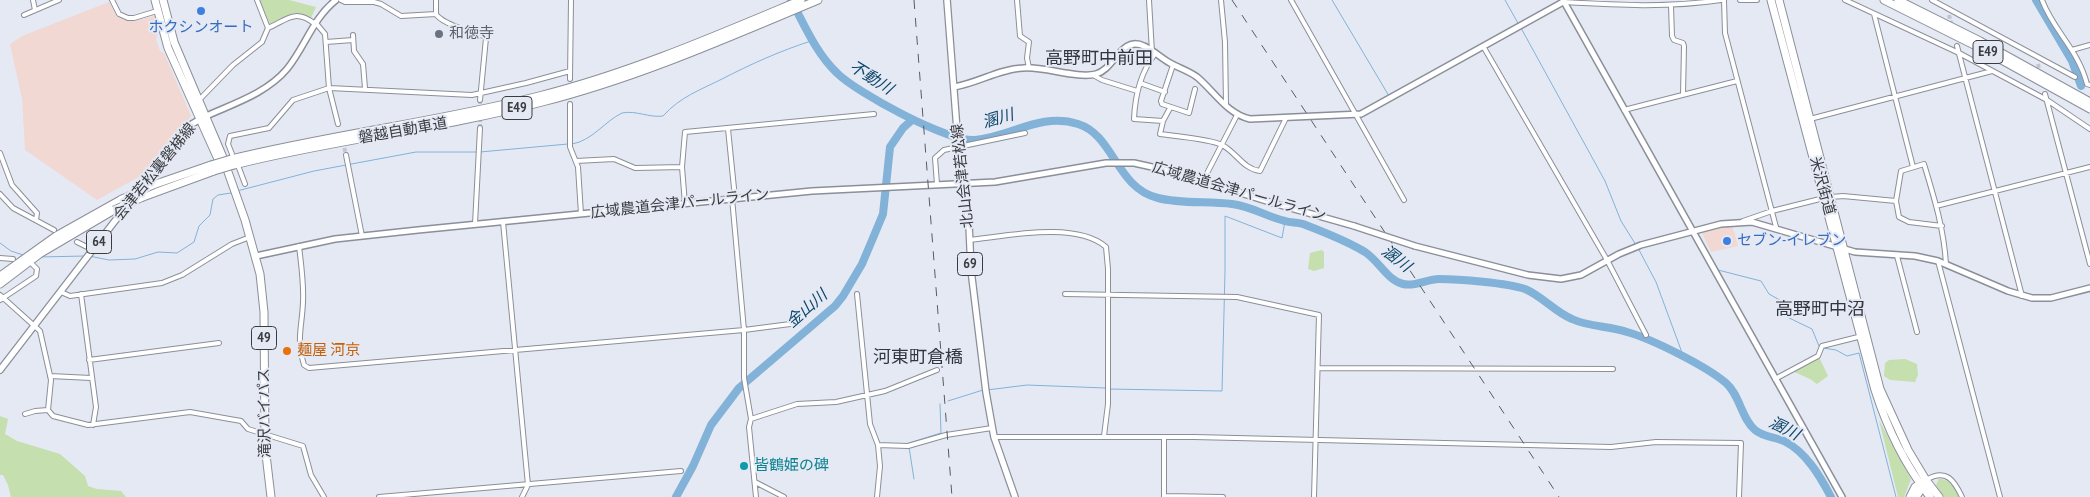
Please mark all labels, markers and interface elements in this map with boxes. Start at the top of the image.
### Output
marker: ホクシンオート [195,5,207,17]
place label: ホクシンオート [149,19,253,37]
place label: 和徳寺 [449,25,494,43]
marker: 和徳寺 [433,28,445,40]
road number: E49 [1973,41,2003,64]
district label: 高野町中前田 [1045,48,1153,70]
water label: 不動川 [846,57,896,99]
road number: E49 [502,96,532,120]
water label: 溷川 [980,105,1016,133]
street label: 磐越自動車道 [357,114,449,148]
street label: 会津若松裏磐梯線 [110,120,200,224]
street label: 北山会津若松線 [949,123,977,229]
street label: 米沢街道 [1806,155,1838,217]
street label: 広域農道会津パールライン [1150,159,1328,225]
street label: 広域農道会津パールライン [590,186,770,222]
road number: 64 [86,230,112,253]
place label: セブン-イレブン [1737,232,1846,250]
marker: セブン-イレブン [1721,235,1733,247]
water label: 溷川 [1377,242,1415,276]
road number: 69 [958,252,982,276]
water label: 金山川 [783,286,831,332]
district label: 高野町中沼 [1775,299,1865,321]
road number: 49 [252,326,276,349]
place label: 麺屋 河京 [297,342,360,360]
marker: 麺屋 河京 [281,345,293,357]
district label: 河東町倉橋 [873,347,963,369]
street label: 滝沢バイパス [255,368,275,458]
water label: 溷川 [1765,413,1803,445]
place label: 皆鶴姫の碑 [754,457,829,475]
marker: 皆鶴姫の碑 [738,460,750,472]

